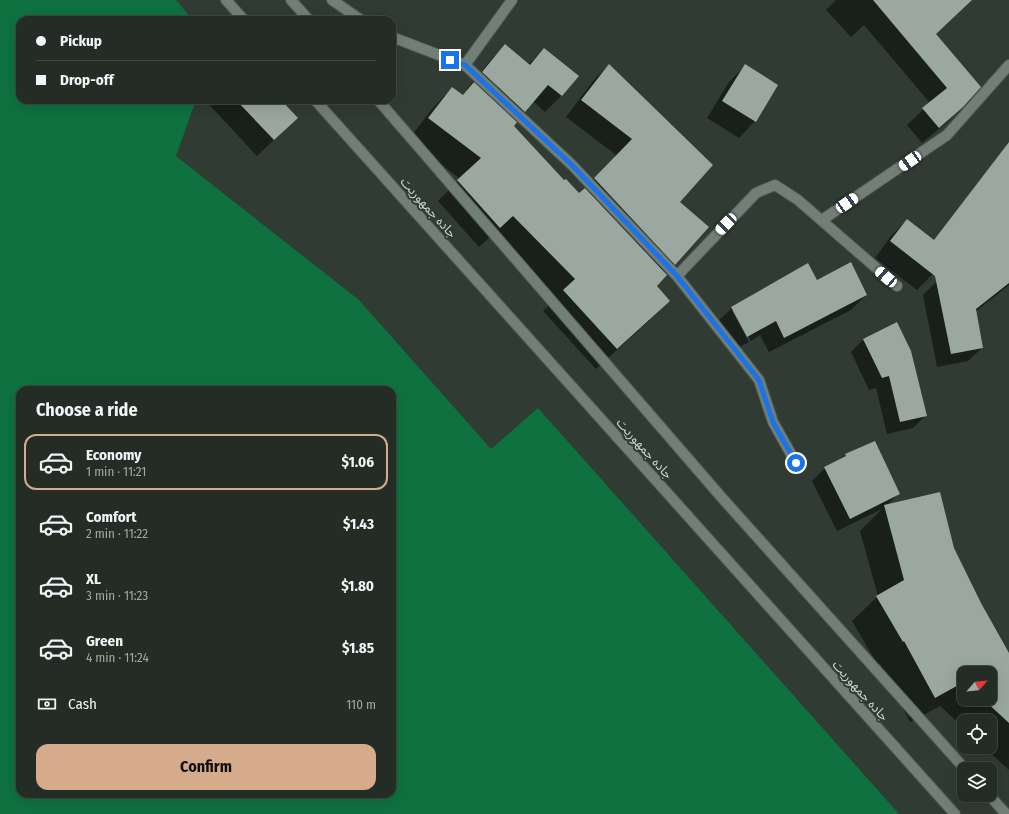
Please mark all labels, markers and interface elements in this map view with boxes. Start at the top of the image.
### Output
text: Pickup [60,32,102,50]
route end [441,51,459,69]
text: Drop-off [60,71,114,89]
car [897,149,923,173]
street label: جاده جمهوریت [397,174,460,242]
car [834,191,860,215]
car [713,211,739,237]
car [873,265,899,289]
text: Choose a ride [36,399,138,421]
street label: جاده جمهوریت [613,415,676,483]
icon: car [38,444,74,480]
text: Economy [86,446,141,464]
text: $1.06 [341,453,374,471]
route start [787,454,805,472]
text: 1 min · 11:21 [86,464,146,479]
icon: car [38,506,74,542]
text: Comfort [86,508,137,526]
text: $1.43 [343,515,374,533]
text: 2 min · 11:22 [86,526,148,541]
icon: car [38,568,74,604]
text: XL [86,570,101,588]
text: $1.80 [341,577,374,595]
text: 3 min · 11:23 [86,588,148,603]
icon: car [38,630,74,666]
text: Green [86,632,123,650]
text: $1.85 [342,639,374,657]
text: 4 min · 11:24 [86,650,149,665]
street label: جاده جمهوریت [829,657,892,725]
north arrow [957,666,997,706]
map controls [957,666,997,802]
icon: cash [36,693,58,715]
text: Cash [68,695,97,713]
text: 110 m [346,697,376,712]
button: locate [957,714,997,754]
button: Confirm [36,744,376,790]
button: layers [957,762,997,802]

